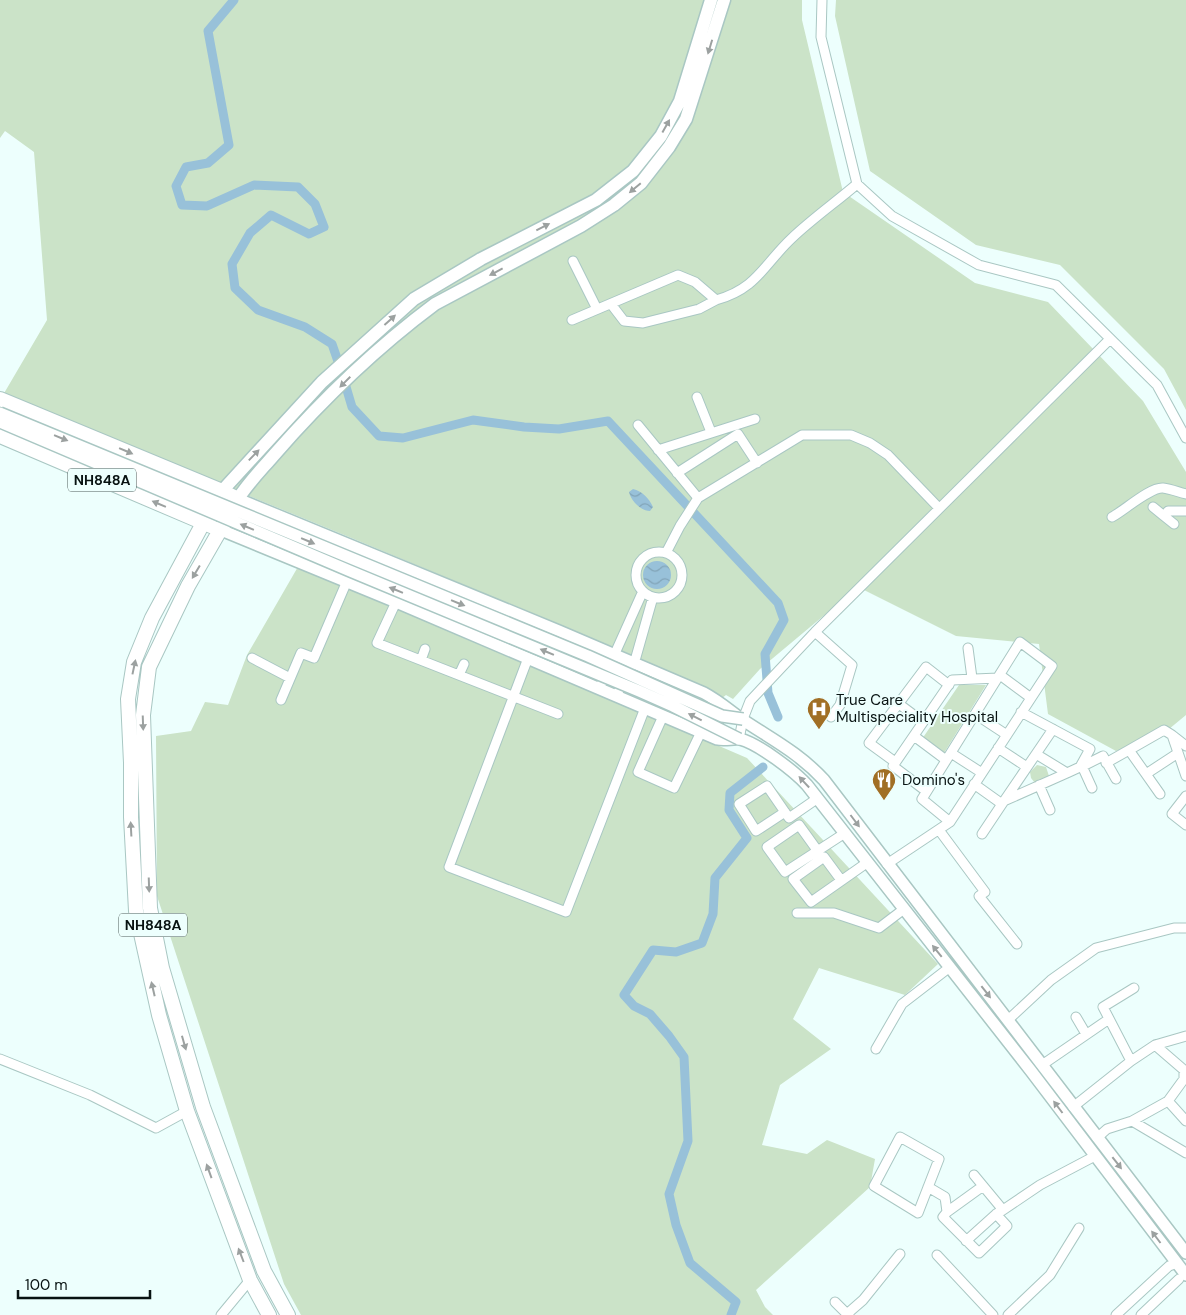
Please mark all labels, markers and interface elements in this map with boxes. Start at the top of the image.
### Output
one-way arrow [706,39,714,54]
one-way arrow [662,119,671,133]
one-way arrow [628,182,641,193]
one-way arrow [536,223,550,231]
one-way arrow [489,268,503,276]
one-way arrow [384,315,396,326]
one-way arrow [339,376,351,388]
one-way arrow [54,434,68,442]
one-way arrow [119,447,134,455]
one-way arrow [248,449,260,461]
road number: NH848A [68,468,136,492]
one-way arrow [152,500,166,508]
one-way arrow [239,523,254,531]
one-way arrow [301,537,315,545]
one-way arrow [192,565,200,579]
one-way arrow [389,586,404,593]
one-way arrow [451,599,465,607]
one-way arrow [539,648,554,656]
one-way arrow [130,659,138,674]
place label: True Care Multispeciality Hospital [836,690,998,727]
hospital icon: True Care Multispeciality Hospital [806,696,832,730]
one-way arrow [688,713,703,721]
one-way arrow [139,715,147,731]
restaurant icon: Domino's [871,767,897,801]
place label: Domino's [902,770,965,790]
one-way arrow [798,776,810,788]
one-way arrow [850,814,860,828]
one-way arrow [127,820,135,836]
one-way arrow [145,878,153,894]
road number: NH848A [119,914,187,936]
one-way arrow [932,945,943,958]
one-way arrow [149,982,157,997]
one-way arrow [981,985,992,998]
one-way arrow [181,1036,189,1051]
one-way arrow [1053,1101,1064,1114]
one-way arrow [1111,1156,1122,1169]
one-way arrow [205,1163,213,1178]
one-way arrow [1151,1231,1162,1244]
one-way arrow [237,1247,245,1262]
scale bar [18,1268,150,1300]
text: 100 m [25,1275,68,1295]

